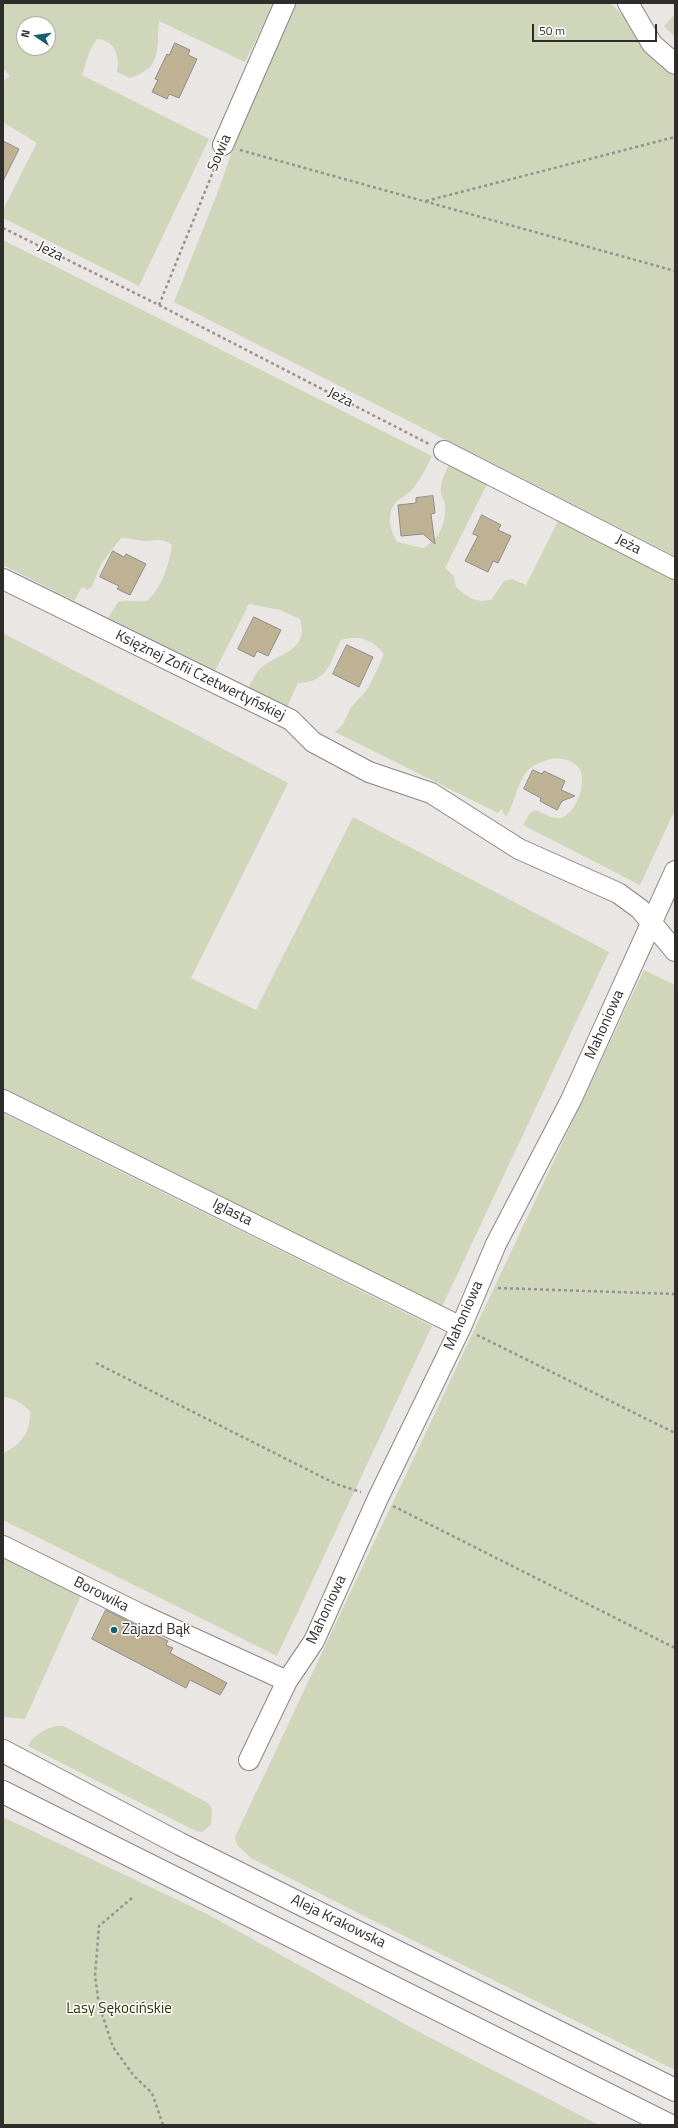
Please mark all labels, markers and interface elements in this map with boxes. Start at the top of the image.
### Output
north arrow [16,16,56,56]
scale bar [534,16,659,42]
text: 50 m [539,21,565,40]
text: N [17,28,34,39]
street label: Sowia [204,132,236,174]
street label: Jeża [34,238,66,266]
street label: Jeża [324,384,356,412]
street label: Jeża [612,531,644,559]
street label: Księżnej Zofii Czetwertyńskiej [112,627,288,725]
street label: Mahoniowa [582,987,628,1063]
street label: Iglasta [209,1196,255,1230]
street label: Mahoniowa [441,1278,487,1354]
street label: Borowika [70,1573,132,1617]
street label: Mahoniowa [303,1573,351,1647]
place label: Zajazd Bąk [122,1621,190,1639]
marker: Zajazd Bąk [109,1625,119,1635]
street label: Aleja Krakowska [288,1891,388,1953]
park label: Lasy Sękocińskie [66,2000,172,2018]

